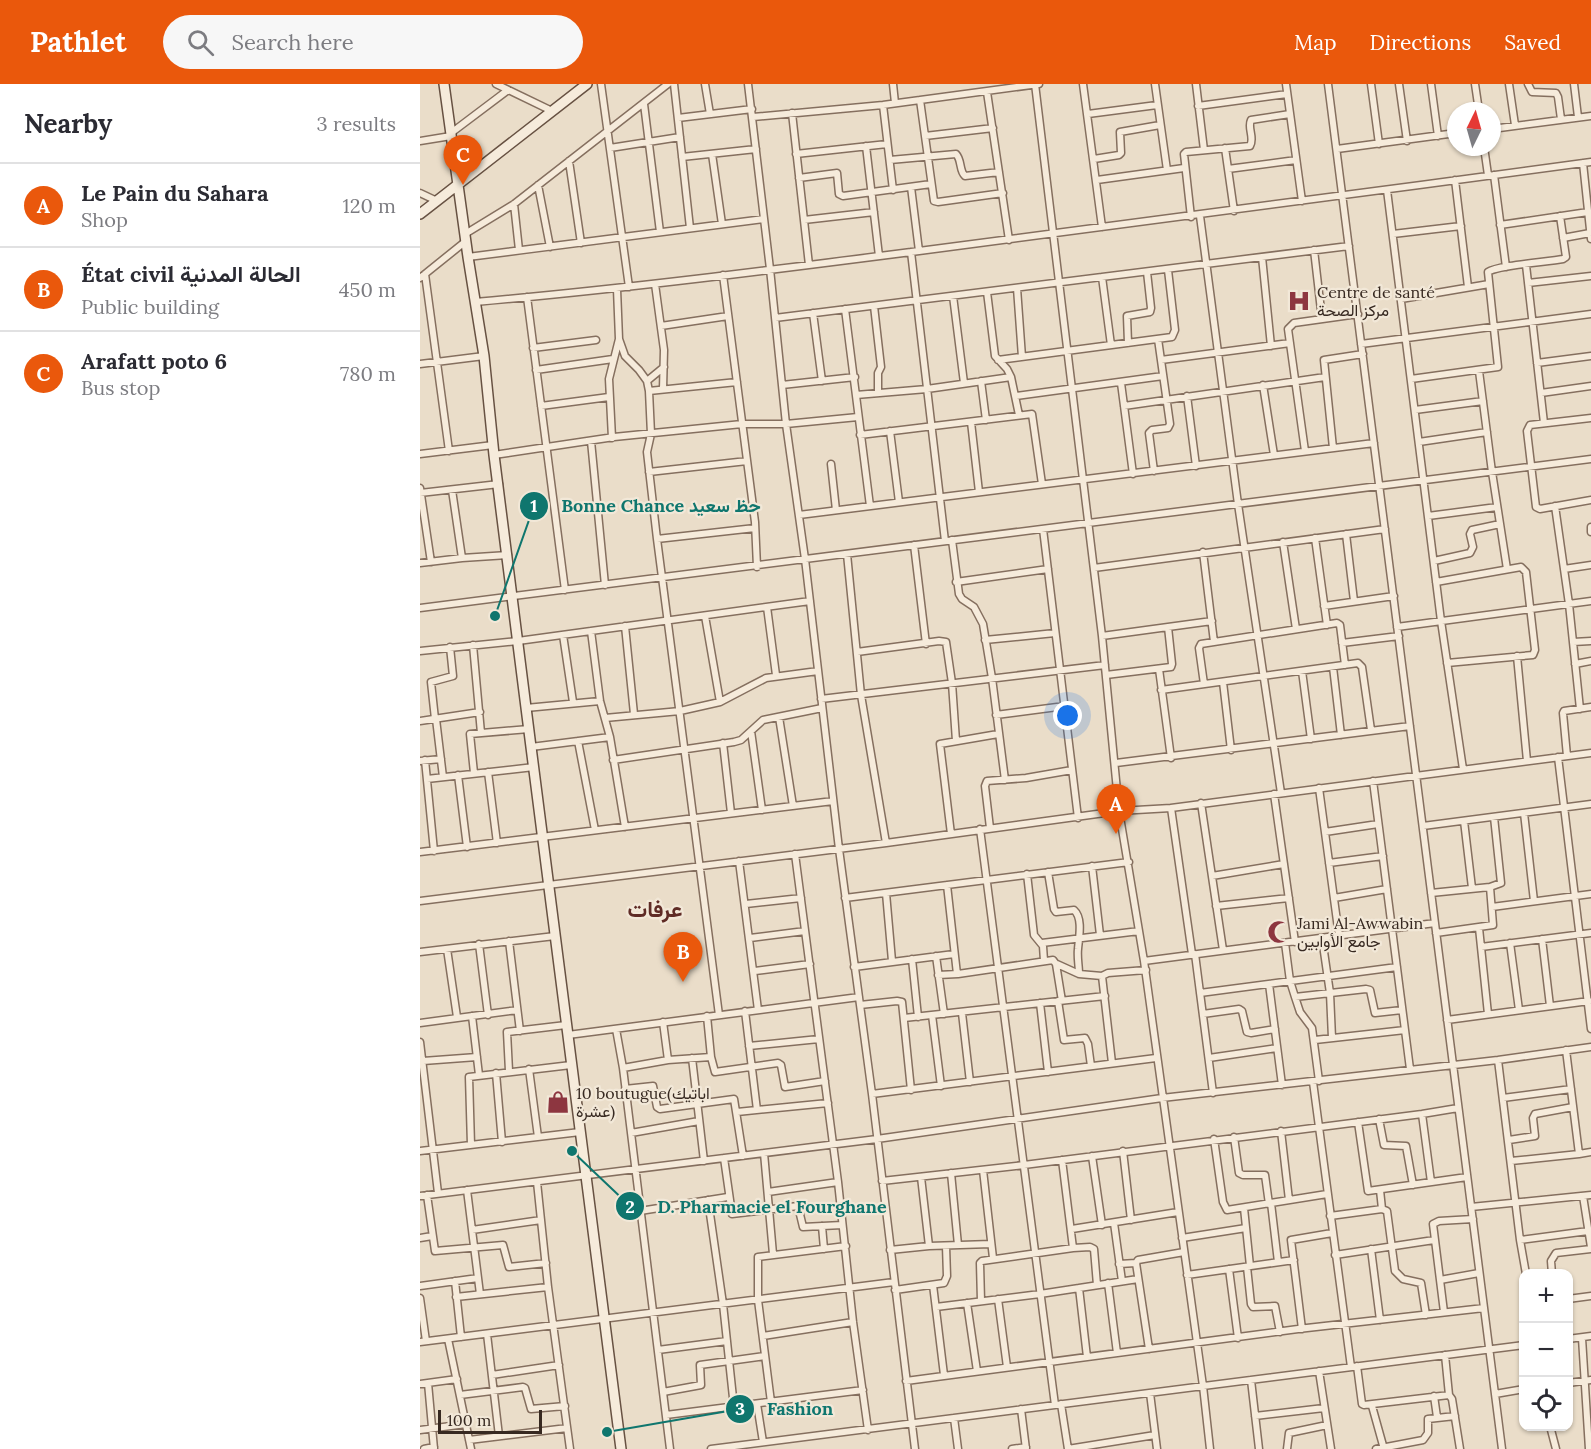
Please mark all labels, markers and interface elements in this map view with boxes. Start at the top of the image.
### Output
search box [163,15,583,69]
text: Pathlet [30,24,127,60]
icon: search [184,26,217,59]
text: Search here [232,28,354,56]
text: Map [1294,29,1337,56]
text: Directions [1370,29,1471,56]
text: Saved [1504,29,1561,56]
north arrow [1447,102,1501,156]
text: Nearby [24,107,112,140]
text: 3 results [317,111,396,136]
pin: C [444,135,483,185]
text: Le Pain du Sahara [81,179,269,207]
text: A [37,193,50,218]
text: 120 m [342,193,396,218]
text: Shop [81,207,128,232]
text: État civil الحالة المدنية [81,260,301,288]
text: B [37,277,50,302]
text: 450 m [339,277,396,302]
place label: Centre de santé مركز الصحة [1317,282,1435,321]
hospital icon: Centre de santé مركز الصحة [1286,288,1312,314]
text: Public building [81,294,219,319]
text: Arafatt poto 6 [81,347,227,375]
text: C [37,361,50,386]
text: 780 m [340,361,396,386]
text: Bus stop [81,375,160,400]
callout: Bonne Chance حظ سعيد [519,488,772,524]
text: 1 [530,494,538,517]
text: Bonne Chance حظ سعيد [561,494,761,517]
your location [1053,701,1082,730]
pin: A [1096,784,1136,834]
district label: عرفات [628,895,682,923]
place label: Jami Al-Awwabin جامع الأوابين [1296,913,1424,953]
mosque icon: Jami Al-Awwabin جامع الأوابين [1266,919,1292,945]
pin: B [664,932,702,982]
place label: 10 boutugue(اباتيك عشرة) [576,1083,710,1122]
shop icon: 10 boutugue(اباتيك عشرة) [545,1089,571,1115]
callout: D. Pharmacie el Fourghane [615,1188,898,1224]
text: 2 [625,1195,635,1218]
text: D. Pharmacie el Fourghane [657,1195,887,1218]
map controls [1519,1269,1573,1431]
button: + [1519,1269,1573,1323]
button: − [1519,1323,1573,1377]
button: locate [1519,1377,1573,1431]
callout: Fashion [725,1391,845,1427]
text: 3 [735,1397,745,1420]
text: Fashion [767,1397,834,1420]
scale bar [438,1407,542,1434]
text: 100 m [447,1410,491,1430]

